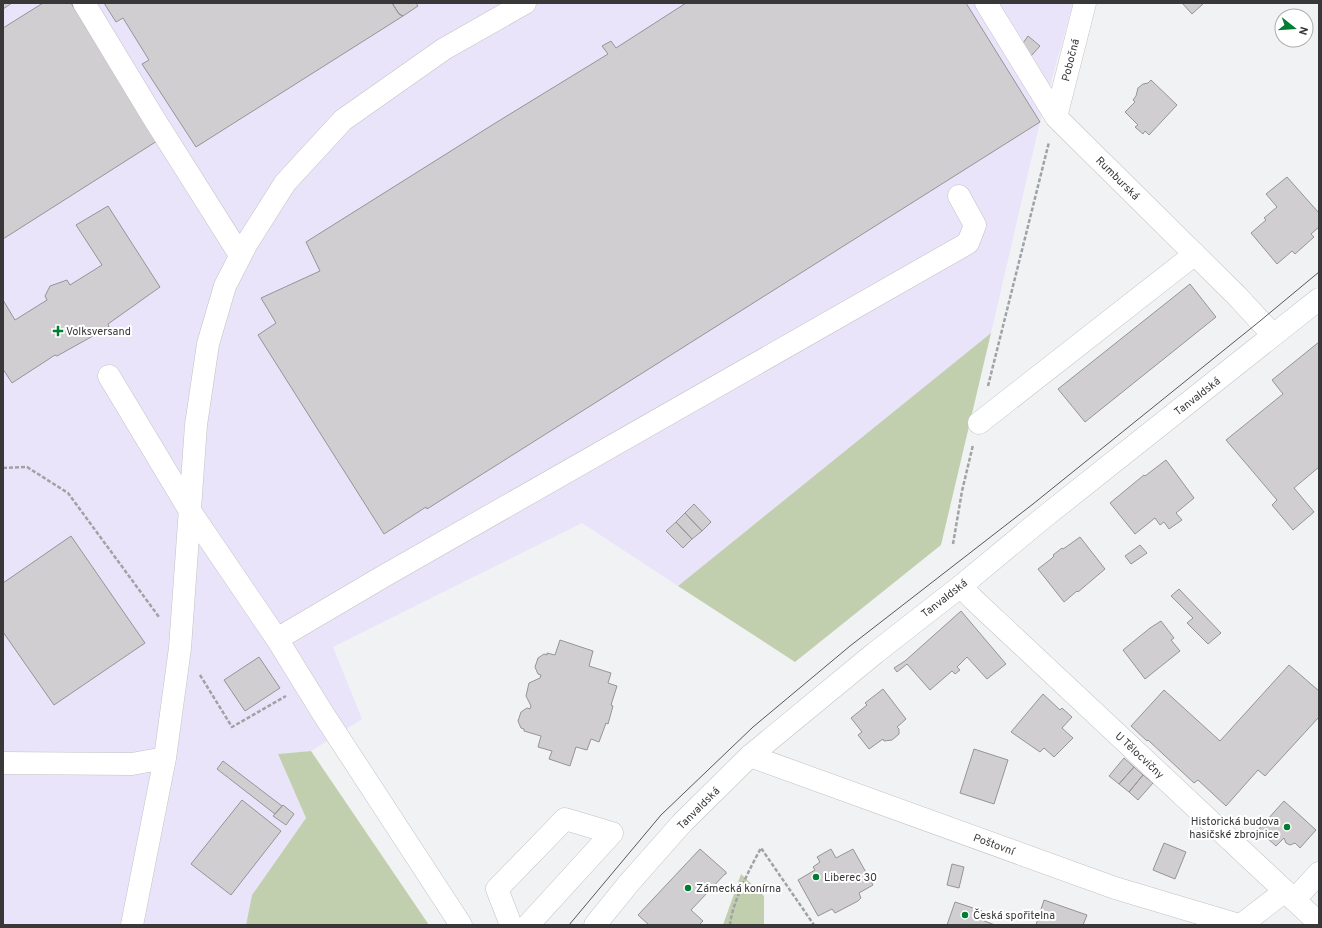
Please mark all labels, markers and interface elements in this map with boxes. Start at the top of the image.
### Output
north arrow [1274,8,1314,48]
text: N [1295,25,1310,36]
street label: Pobočná [1059,37,1083,83]
street label: Rumburská [1092,154,1142,204]
place label: Volksversand [66,325,131,339]
marker: Volksversand [53,326,63,336]
street label: Tanvaldská [1172,374,1224,419]
street label: Tanvaldská [919,576,971,621]
street label: U Tělocvičny [1112,729,1167,782]
street label: Tanvaldská [674,784,723,833]
place label: Historická budova hasičské zbrojnice [1189,815,1279,842]
marker: Historická budova hasičské zbrojnice [1282,822,1292,832]
street label: Poštovní [971,831,1017,859]
place label: Liberec 30 [824,871,877,885]
marker: Liberec 30 [811,872,821,882]
place label: Zámecká konírna [696,882,781,896]
marker: Zámecká konírna [683,883,693,893]
place label: Česká spořitelna [973,908,1055,923]
marker: Česká spořitelna [960,910,970,920]

